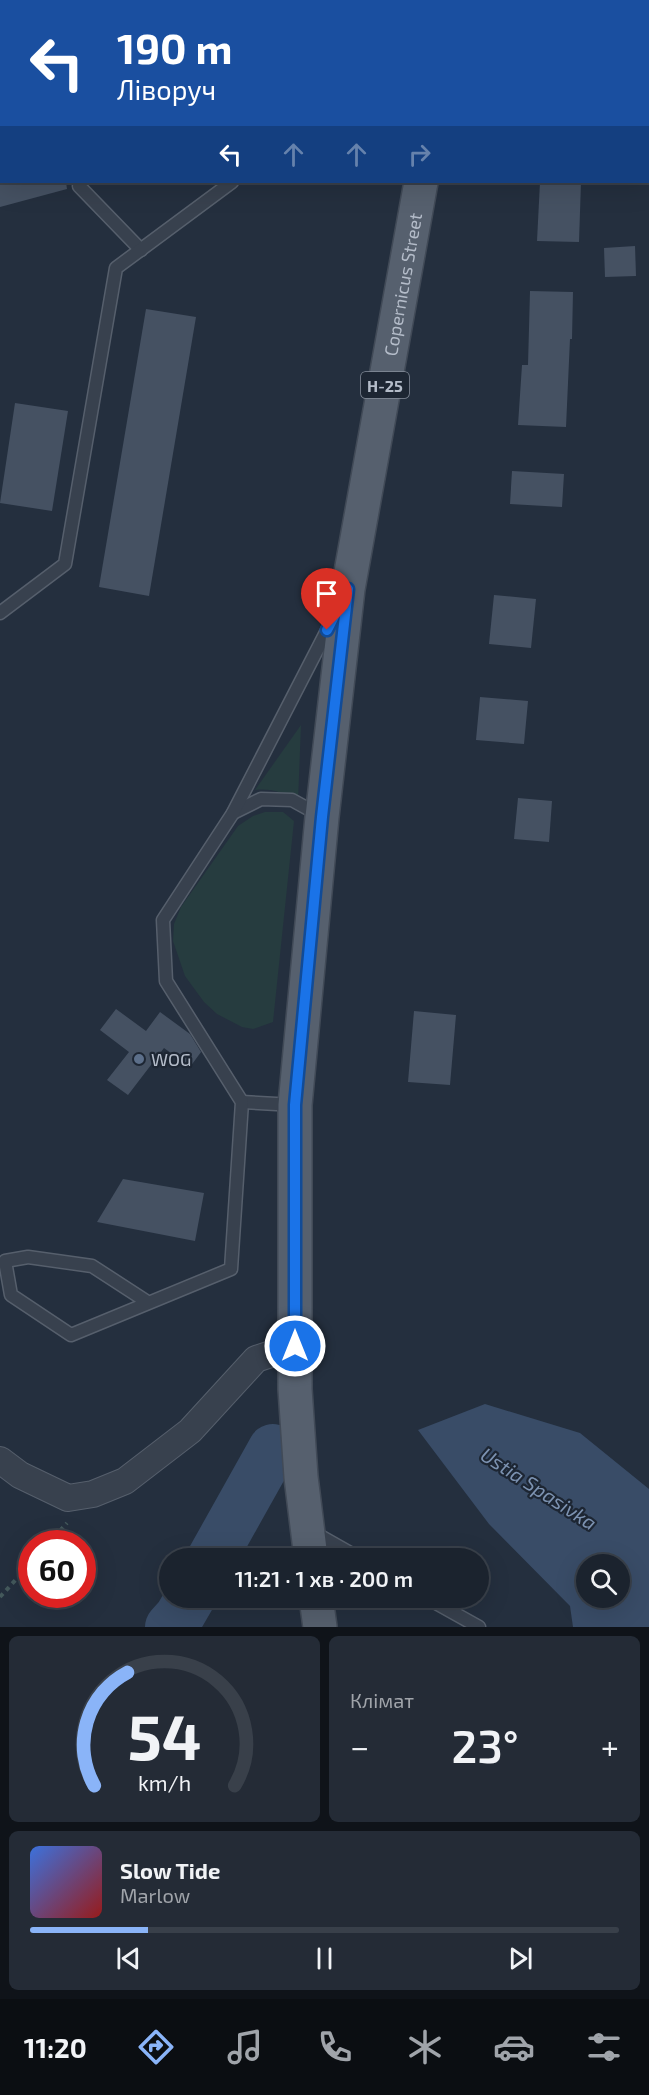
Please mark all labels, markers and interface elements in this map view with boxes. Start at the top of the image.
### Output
text: 190 m [117,22,233,72]
icon: left [18,24,96,102]
text: Ліворуч [117,73,216,105]
icon: left [214,138,247,171]
icon: ahead [277,138,310,171]
icon: ahead [340,138,373,171]
icon: right [403,138,436,171]
street label: Copernicus Street [379,211,426,358]
road number: Н-25 [361,372,409,398]
pin [301,568,352,630]
icon: arrive [310,577,343,610]
place label: WOG [151,1048,191,1070]
marker: WOG [132,1052,146,1066]
position arrow [263,1314,327,1378]
water label: Ustia Spasivka [477,1442,601,1534]
speed limit sign: 60 [18,1530,96,1608]
map controls [576,1554,630,1608]
button: search [576,1554,630,1608]
text: 11:21 · 1 хв · 200 m [235,1565,413,1591]
text: Клімат [350,1688,414,1712]
text: 54 [127,1698,202,1773]
text: 23° [452,1718,519,1772]
text: − [350,1726,369,1766]
text: + [601,1726,619,1766]
text: km/h [138,1770,191,1795]
text: Slow Tide [120,1857,220,1883]
text: Marlow [120,1883,190,1907]
icon: previous [112,1942,145,1975]
icon: pause [308,1942,341,1975]
icon: next [504,1942,537,1975]
icon: directions [135,2026,177,2068]
icon: music [224,2026,266,2068]
icon: phone [314,2026,356,2068]
icon: climate [404,2026,446,2068]
icon: car [493,2026,535,2068]
icon: filters [583,2026,625,2068]
text: 11:20 [24,2031,87,2063]

